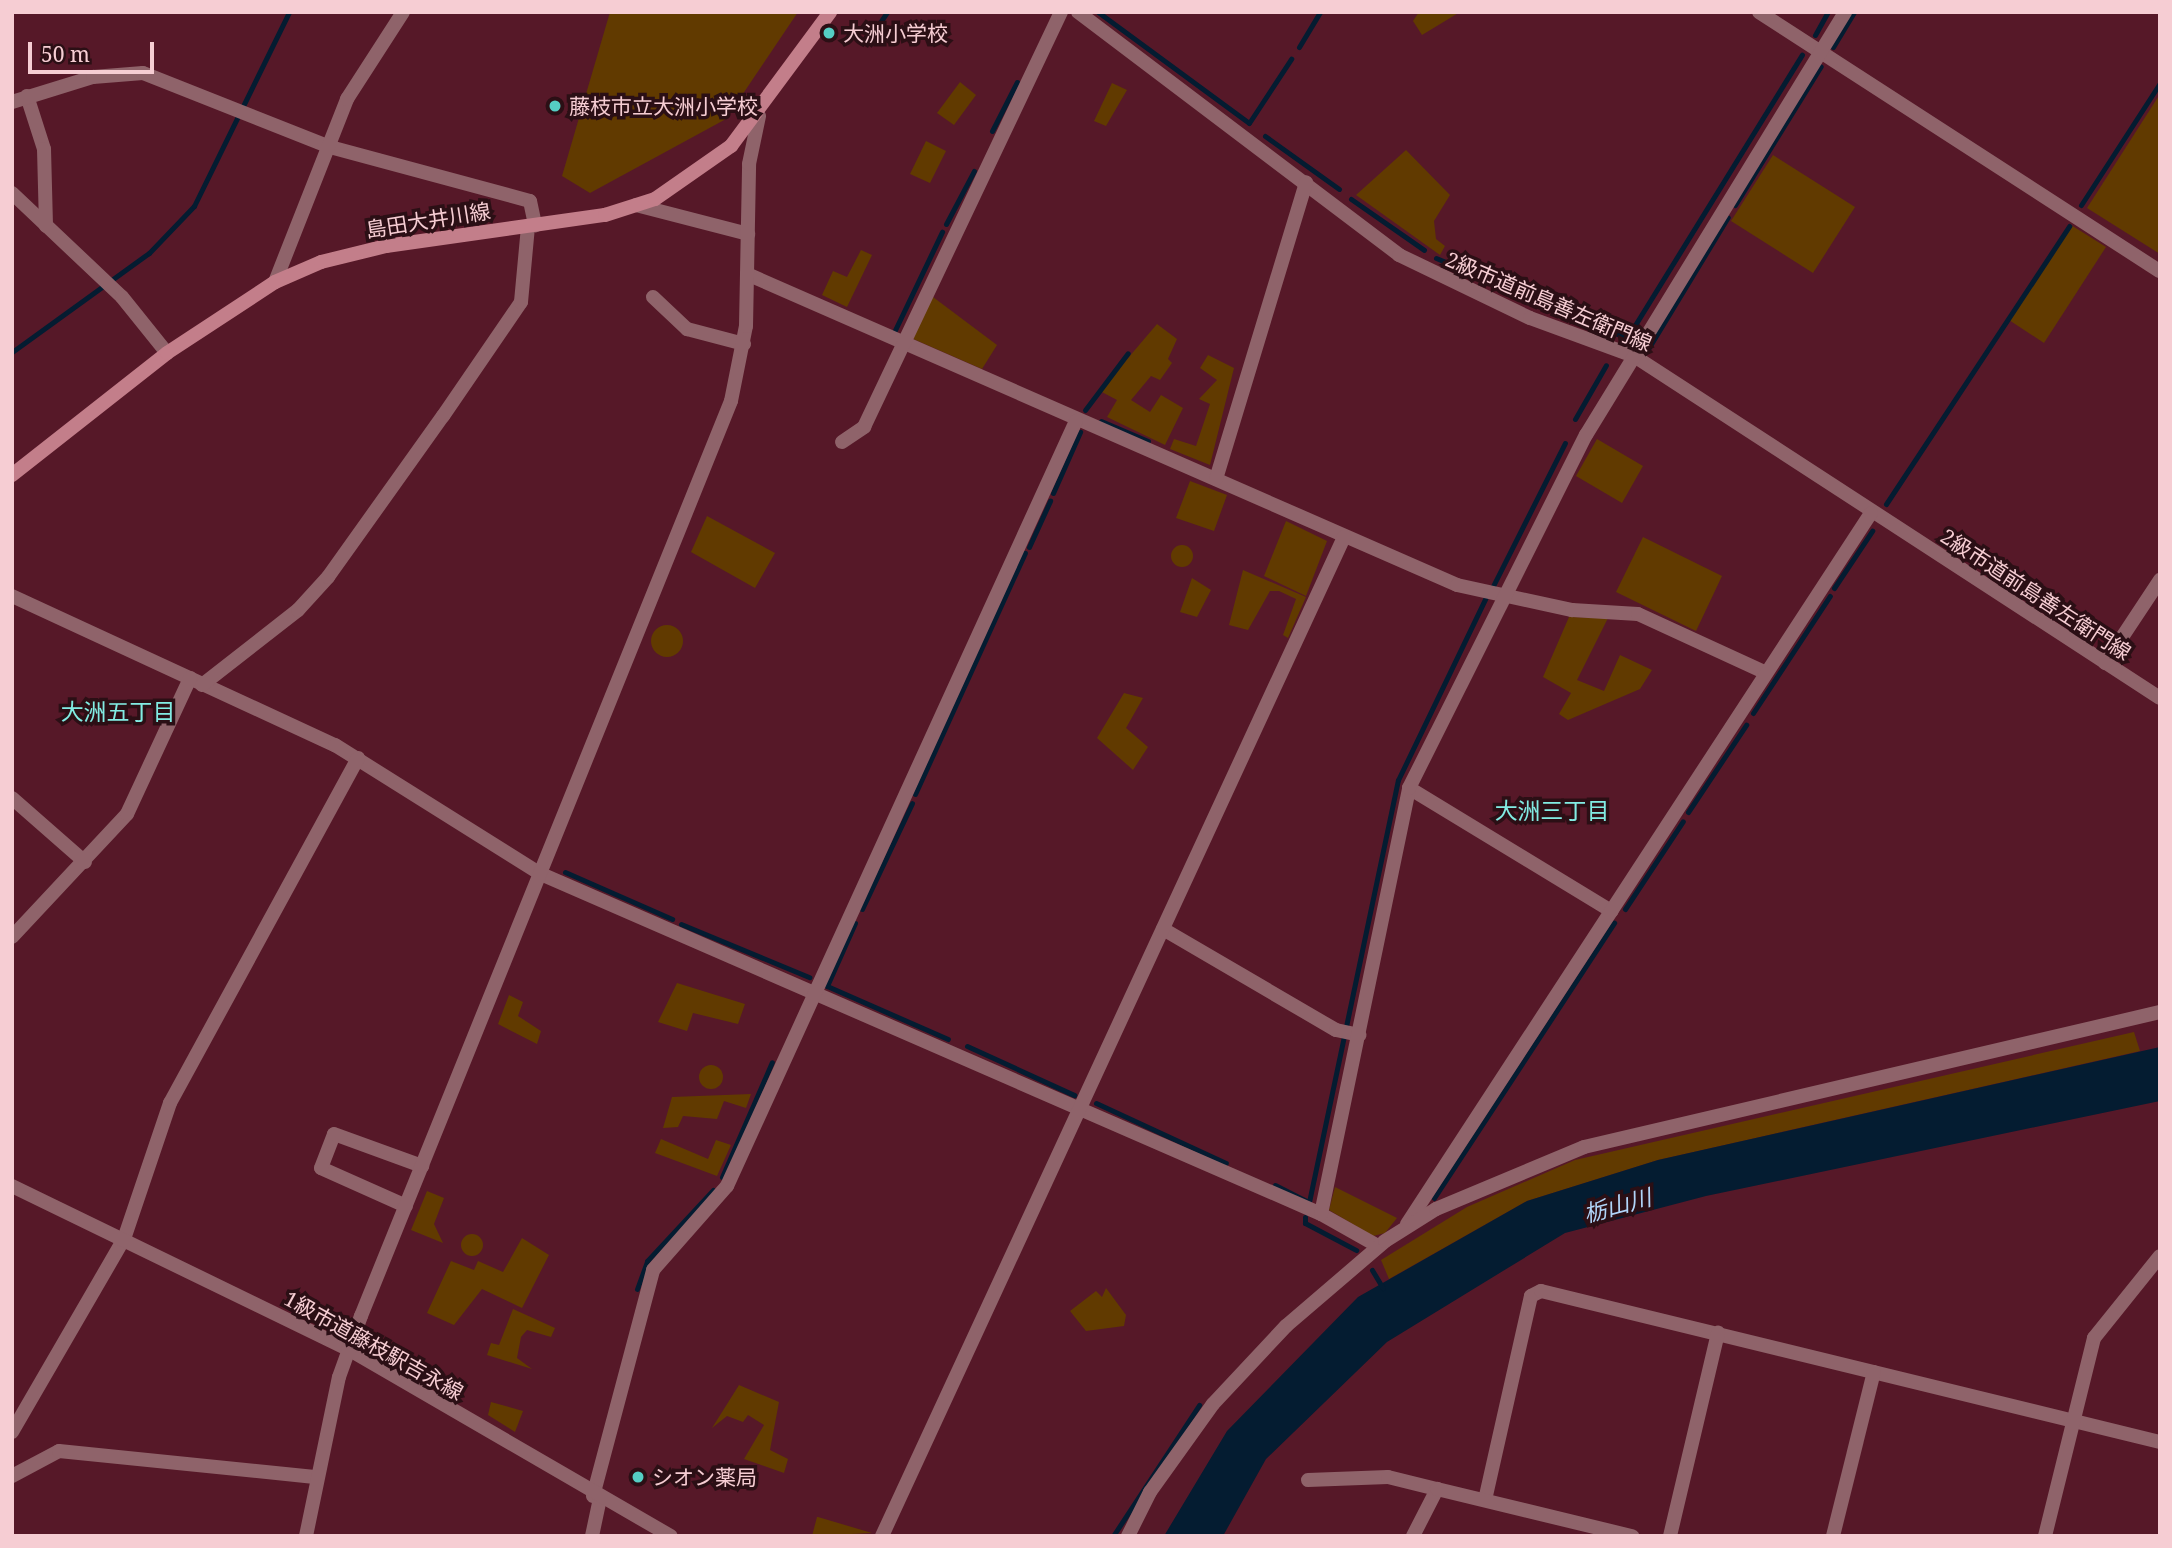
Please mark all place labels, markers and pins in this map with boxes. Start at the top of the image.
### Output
place label: 大洲小学校 [843,20,948,46]
marker: 大洲小学校 [821,25,837,41]
place label: 藤枝市立大洲小学校 [569,93,758,119]
marker: 藤枝市立大洲小学校 [547,98,563,114]
place label: シオン薬局 [652,1464,757,1490]
marker: シオン薬局 [630,1469,646,1485]

